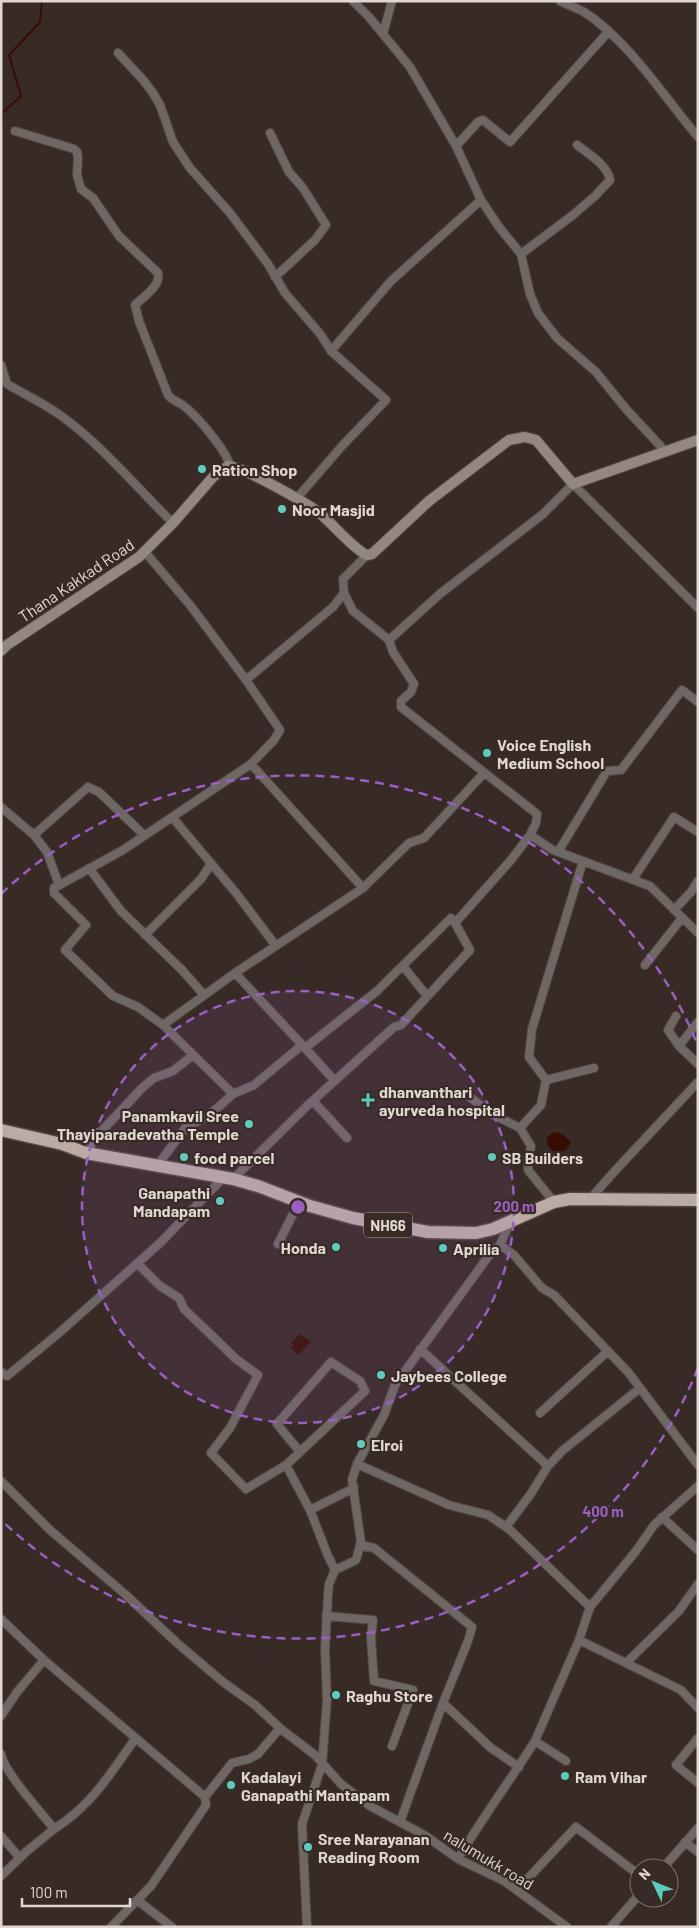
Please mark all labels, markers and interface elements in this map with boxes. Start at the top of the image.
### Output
place label: Ration Shop [212,460,297,479]
marker: Ration Shop [196,463,208,475]
place label: Noor Masjid [292,500,375,519]
marker: Noor Masjid [276,503,288,515]
street label: Thana Kakkad Road [15,534,137,626]
place label: Voice English Medium School [497,735,604,772]
marker: Voice English Medium School [481,747,493,759]
place label: dhanvanthari ayurveda hospital [379,1082,505,1119]
marker: dhanvanthari ayurveda hospital [361,1093,375,1107]
place label: Panamkavil Sree Thayiparadevatha Temple [57,1106,239,1143]
marker: Panamkavil Sree Thayiparadevatha Temple [243,1118,255,1130]
place label: food parcel [194,1148,274,1167]
place label: SB Builders [502,1148,583,1167]
marker: food parcel [178,1151,190,1163]
marker: SB Builders [486,1151,498,1163]
place label: Ganapathi Mandapam [133,1183,210,1220]
marker: Ganapathi Mandapam [214,1195,226,1207]
text: 200 m [493,1197,535,1215]
centre of rings [289,1198,307,1216]
road number: NH66 [364,1212,412,1238]
place label: Honda [281,1238,326,1257]
place label: Aprilia [453,1239,499,1258]
marker: Honda [330,1241,342,1253]
marker: Aprilia [437,1242,449,1254]
place label: Jaybees College [391,1366,507,1385]
marker: Jaybees College [375,1369,387,1381]
place label: Elroi [371,1435,403,1454]
marker: Elroi [355,1438,367,1450]
text: 400 m [582,1502,624,1520]
place label: Raghu Store [346,1686,433,1705]
marker: Raghu Store [330,1689,342,1701]
place label: Kadalayi Ganapathi Mantapam [241,1767,390,1804]
place label: Ram Vihar [575,1767,647,1786]
marker: Ram Vihar [559,1770,571,1782]
marker: Kadalayi Ganapathi Mantapam [225,1779,237,1791]
street label: nalumukk road [441,1825,537,1893]
place label: Sree Narayanan Reading Room [318,1829,430,1866]
marker: Sree Narayanan Reading Room [302,1841,314,1853]
north arrow [629,1858,679,1908]
text: N [635,1865,654,1883]
scale bar [22,1876,130,1908]
text: 100 m [30,1883,68,1901]

